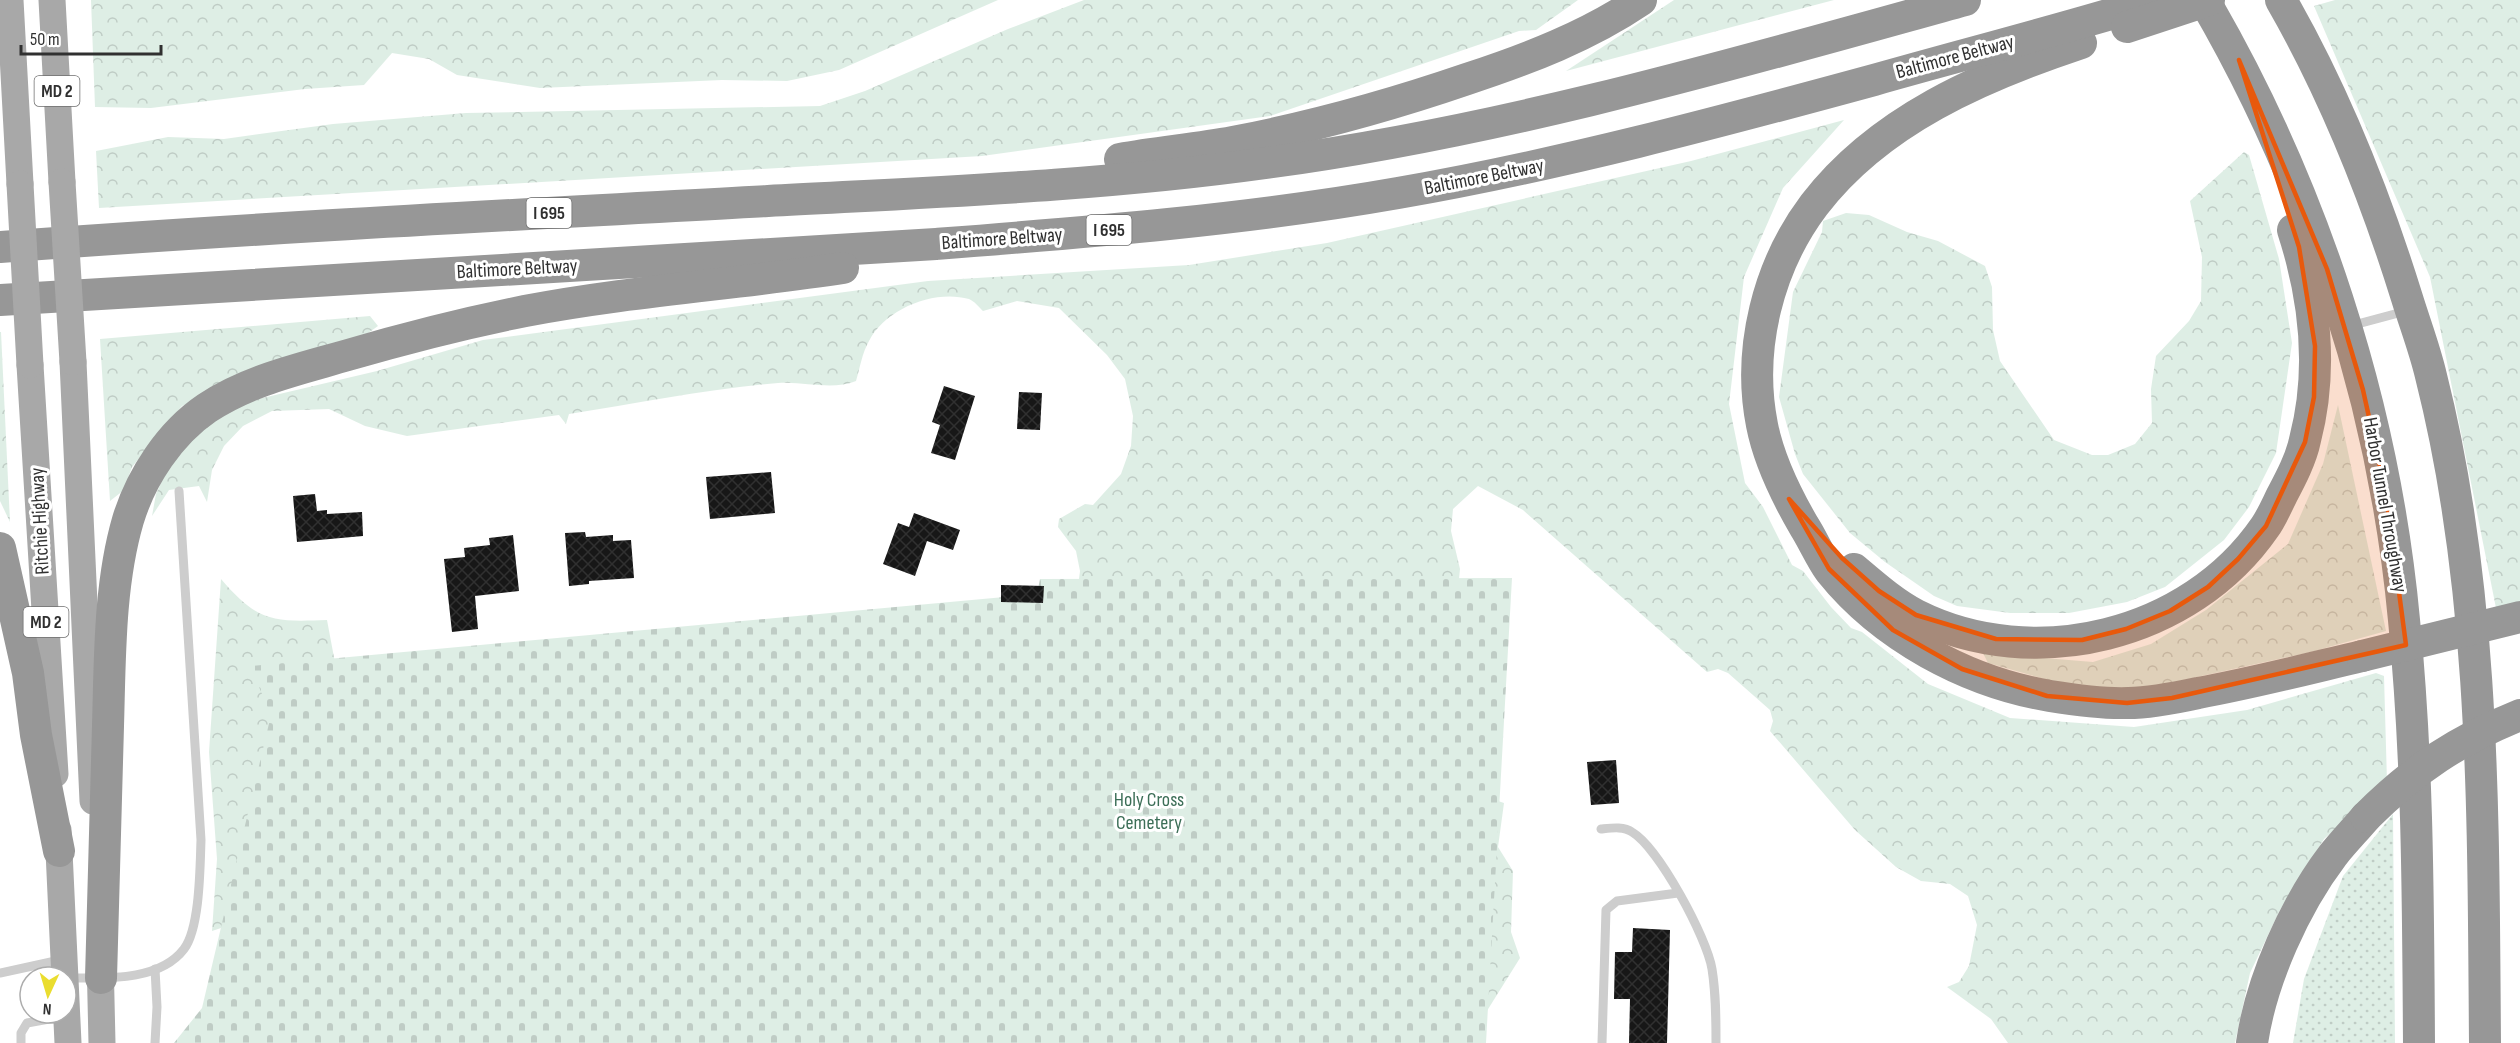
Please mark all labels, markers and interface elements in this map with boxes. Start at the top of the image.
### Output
scale bar [21,18,160,56]
text: 50 m [30,29,60,50]
street label: Baltimore Beltway [1893,30,2017,84]
road number: MD 2 [34,76,80,106]
street label: Baltimore Beltway [1422,154,1546,200]
road number: I 695 [526,198,572,228]
road number: I 695 [1086,215,1132,245]
street label: Baltimore Beltway [941,223,1063,255]
street label: Baltimore Beltway [456,254,578,284]
street label: Harbor Tunnel Throughway [2358,415,2412,595]
street label: Ritchie Highway [25,467,55,575]
road number: MD 2 [24,607,68,637]
park label: Holy Cross Cemetery [1114,788,1184,835]
north arrow [18,965,78,1025]
text: N [42,999,52,1018]

